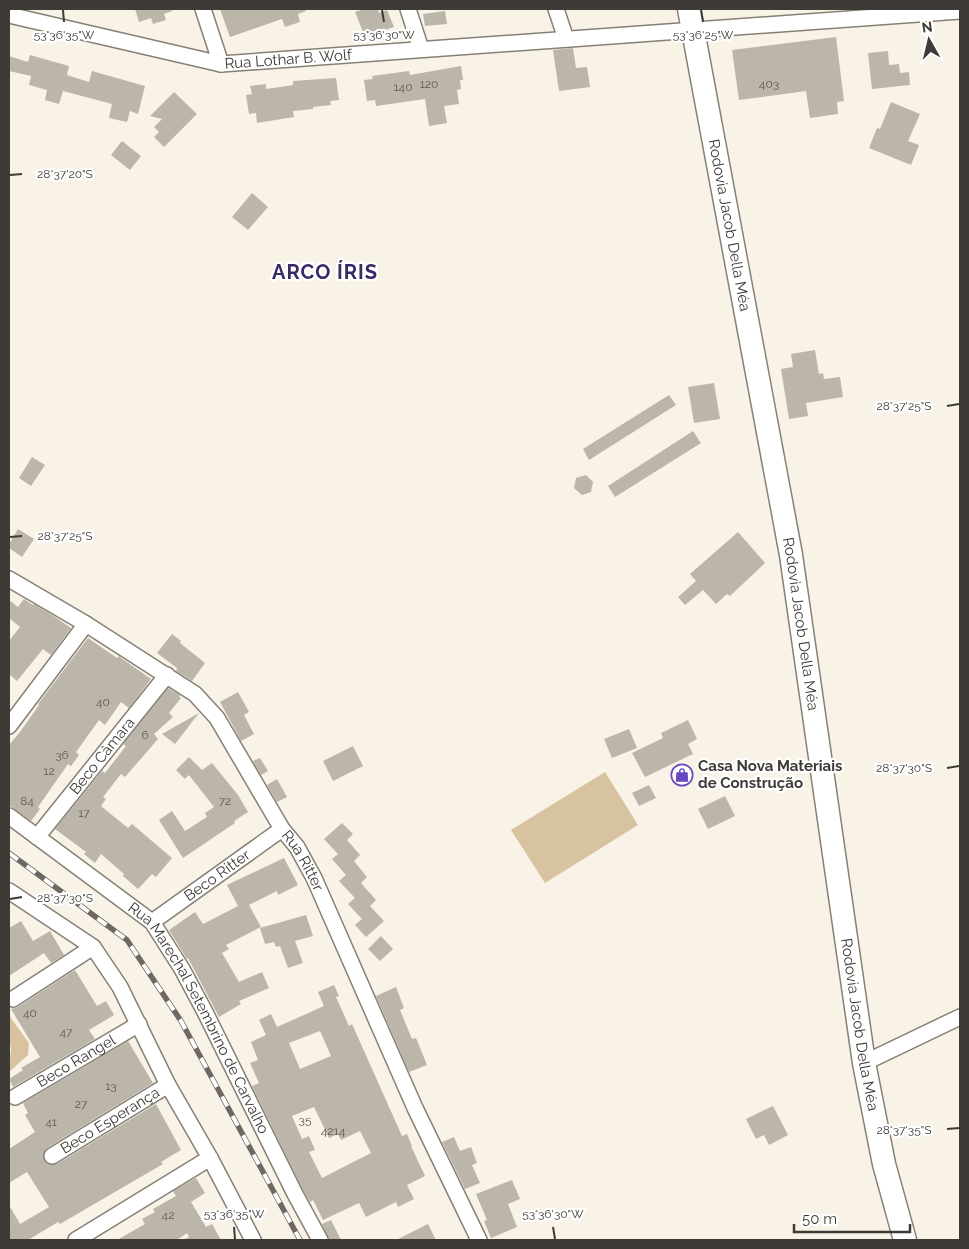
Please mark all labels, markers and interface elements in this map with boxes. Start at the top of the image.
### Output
north arrow [904,15,954,65]
text: N [921,18,934,36]
text: 53°36'35"W [34,28,95,42]
text: 53°36'30"W [353,28,415,42]
text: 53°36'25"W [673,28,734,42]
street label: Rua Lothar B. Wolf [224,46,354,73]
house number: 120 [420,77,438,91]
house number: 403 [759,77,779,91]
house number: 140 [393,80,413,94]
street label: Rodovia Jacob Della Méa [705,138,754,313]
text: 28°37'20"S [37,167,93,181]
district label: ARCO ÍRIS [272,260,378,284]
text: 28°37'25"S [876,399,932,413]
text: 28°37'25"S [37,529,93,543]
street label: Rodovia Jacob Della Méa [779,536,822,712]
house number: 40 [96,695,110,709]
street label: Beco Câmara [66,714,138,798]
house number: 6 [141,728,149,742]
house number: 36 [55,748,69,762]
place label: Casa Nova Materiais de Construção [698,757,842,792]
text: 28°37'30"S [876,761,932,775]
shop icon: Casa Nova Materiais de Construção [670,763,694,787]
house number: 12 [43,764,55,778]
house number: 84 [20,794,34,808]
house number: 72 [219,794,231,808]
house number: 17 [78,806,90,820]
street label: Rua Ritter [278,827,328,894]
street label: Beco Ritter [181,845,254,905]
text: 28°37'30"S [37,891,93,905]
street label: Rua Marechal Setembrino de Carvalho [125,899,273,1137]
street label: Rodovia Jacob Della Méa [837,937,882,1112]
house number: 40 [23,1006,37,1020]
house number: 47 [60,1025,73,1039]
street label: Beco Rangel [33,1030,120,1091]
house number: 13 [105,1079,117,1093]
street label: Beco Esperança [57,1083,163,1158]
house number: 27 [75,1097,88,1111]
house number: 35 [299,1113,312,1127]
house number: 41 [45,1115,57,1129]
text: 28°37'35"S [876,1123,932,1137]
house number: 4214 [321,1124,346,1138]
scale bar [794,1202,910,1234]
text: 53°36'35"W [204,1207,265,1221]
text: 53°36'30"W [522,1207,584,1221]
house number: 42 [162,1208,174,1222]
text: 50 m [802,1210,837,1228]

